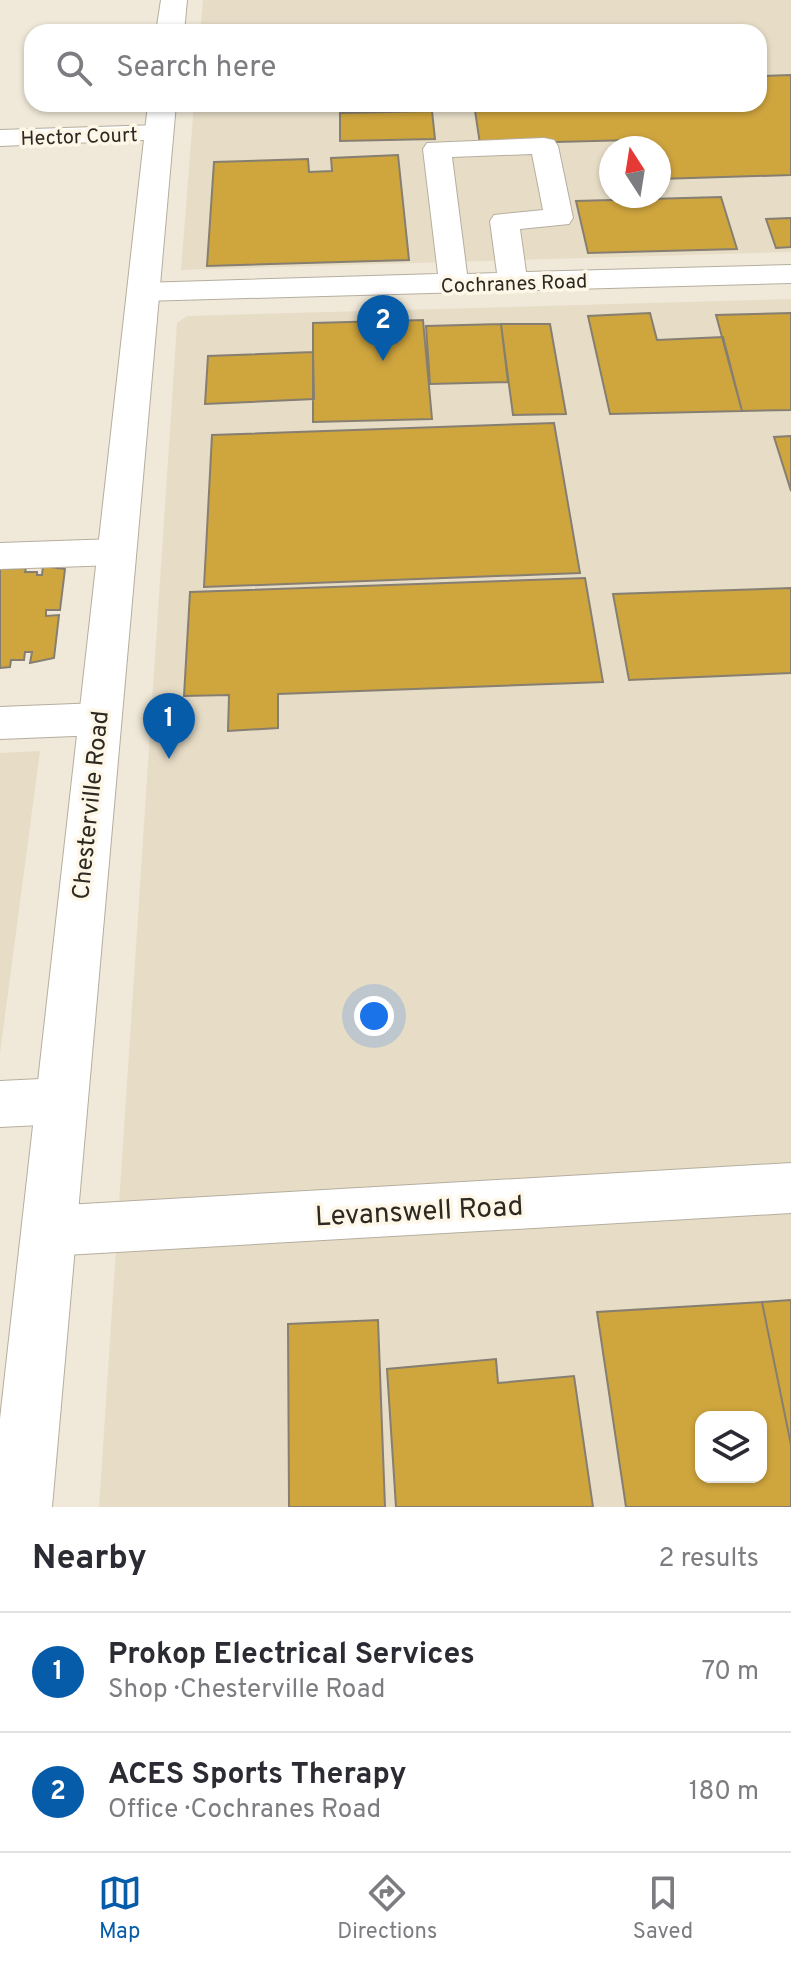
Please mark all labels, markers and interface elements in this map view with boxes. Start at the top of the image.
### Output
search box [24,24,767,112]
icon: search [52,46,96,90]
text: Search here [116,50,276,87]
street label: Hector Court [20,123,138,153]
north arrow [599,136,671,208]
street label: Cochranes Road [440,269,588,301]
pin: 2 [357,295,409,361]
pin: 1 [143,693,195,759]
street label: Chesterville Road [67,709,117,901]
your location [354,996,394,1036]
street label: Levanswell Road [314,1190,524,1236]
map controls [695,1411,767,1483]
button: layers [695,1411,767,1483]
text: Nearby [32,1538,147,1581]
text: 2 results [659,1543,759,1576]
text: Prokop Electrical Services [108,1637,475,1674]
text: 1 [53,1656,63,1689]
text: 70 m [701,1656,759,1689]
text: Shop · Chesterville Road [108,1674,385,1707]
text: ACES Sports Therapy [108,1757,406,1794]
text: 2 [50,1776,66,1809]
text: 180 m [689,1776,759,1809]
text: Office · Cochranes Road [108,1794,381,1827]
tab: Map [98,1871,142,1946]
tab: Directions [337,1871,437,1946]
tab: Saved [633,1871,693,1946]

